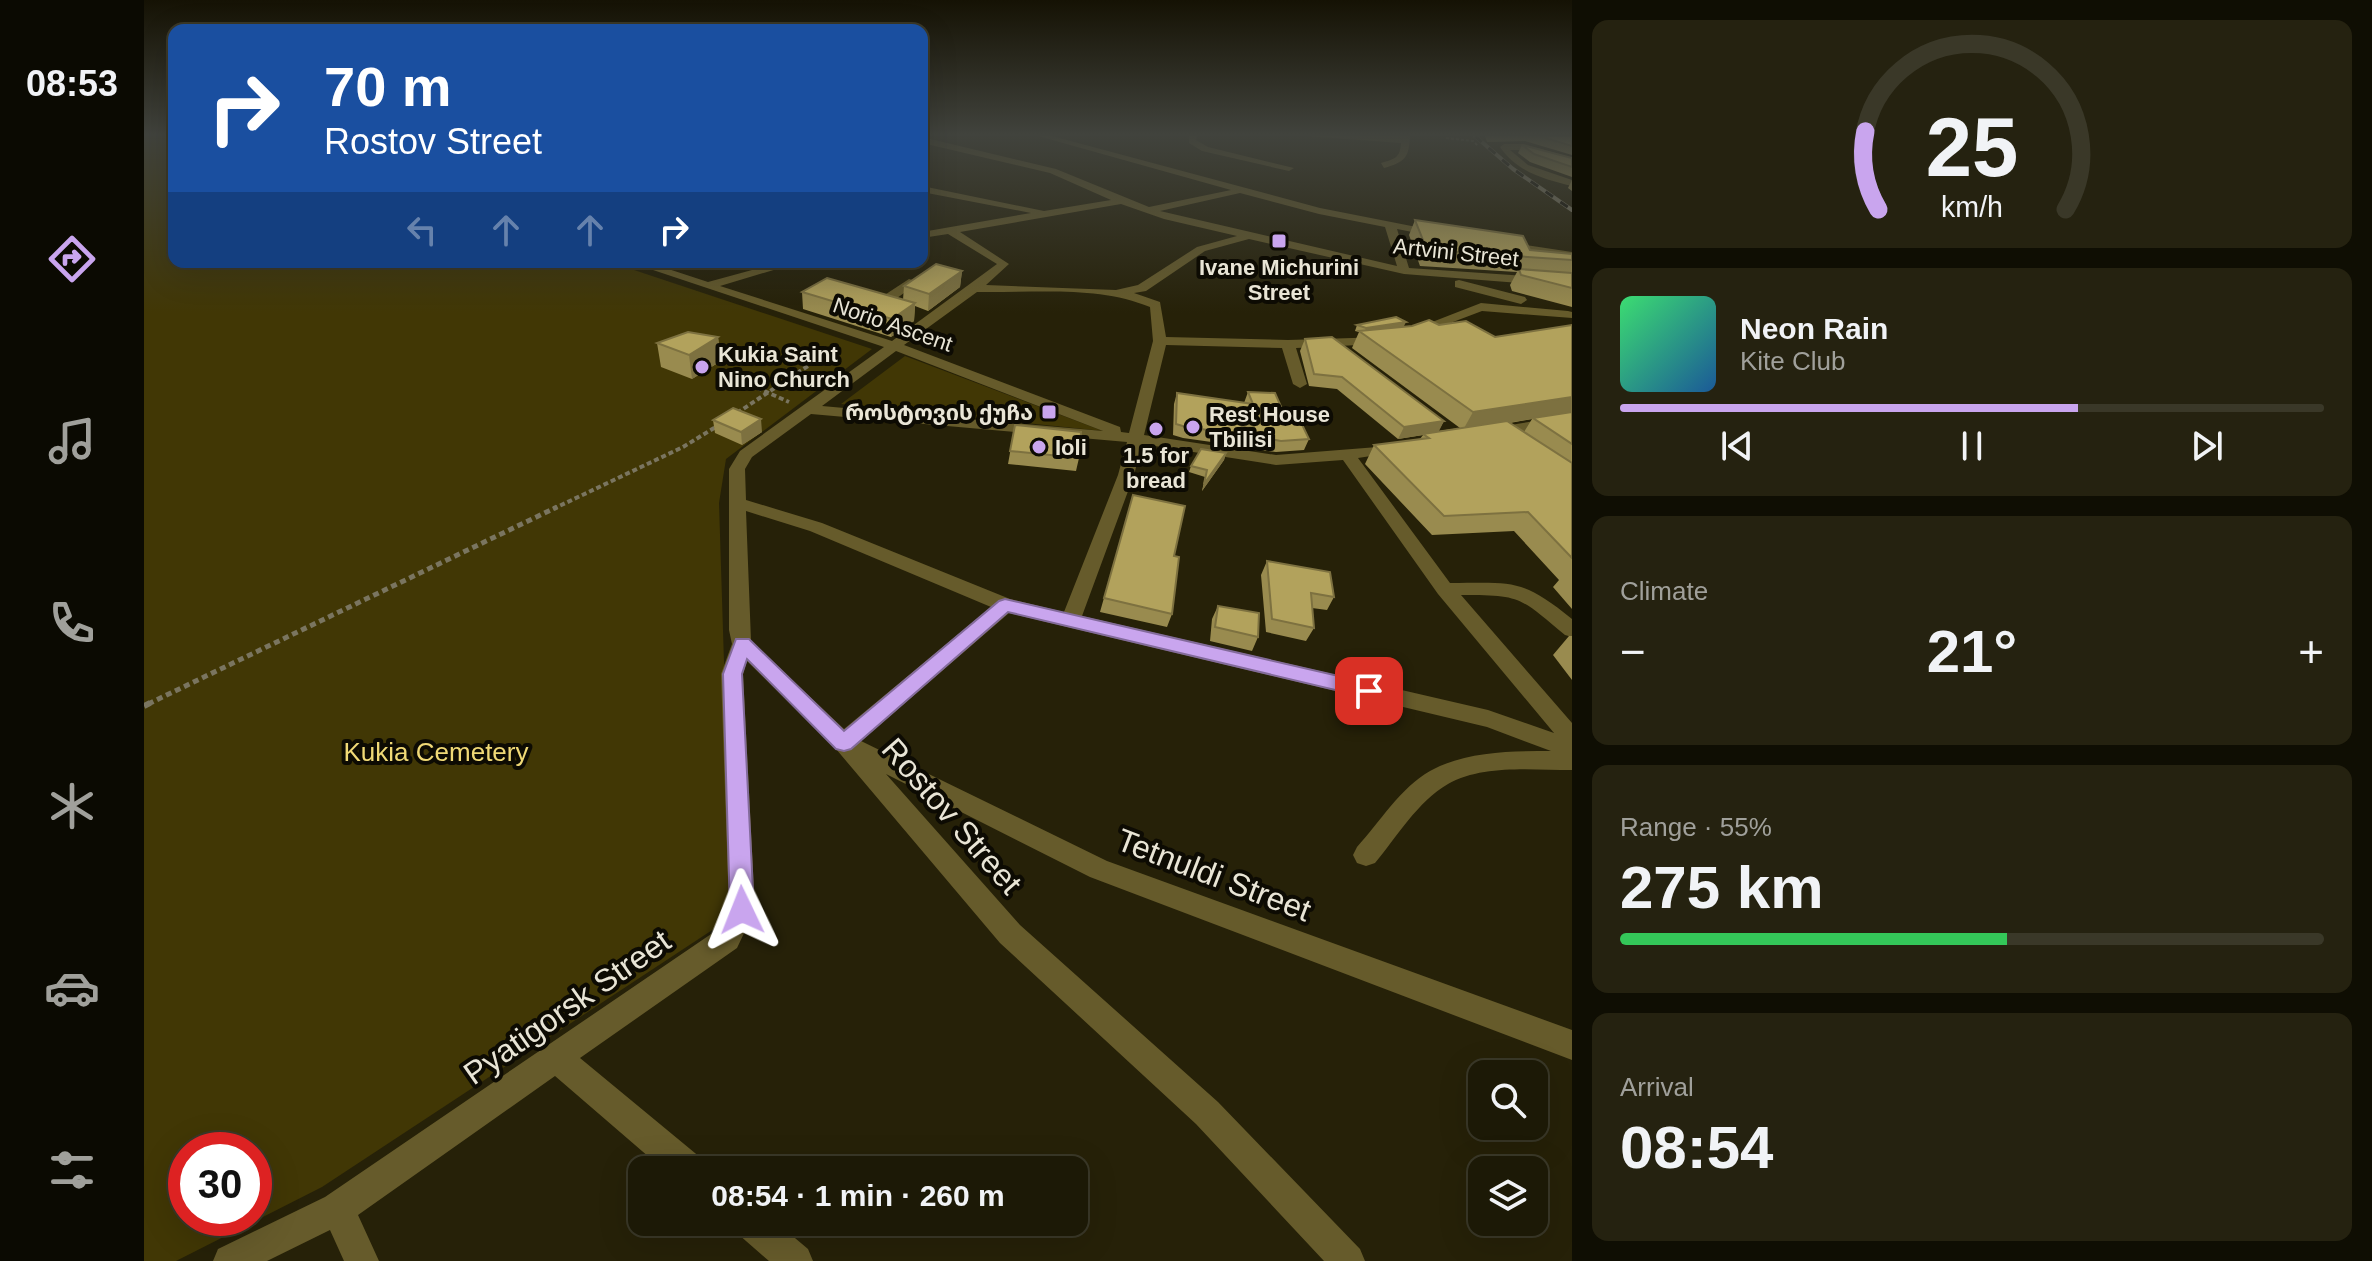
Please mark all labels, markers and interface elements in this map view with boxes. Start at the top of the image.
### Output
text: 70 m [324,55,452,118]
icon: right [192,56,296,160]
text: 08:53 [26,63,118,104]
text: 25 [1926,101,2018,194]
text: Rostov Street [324,121,542,162]
text: km/h [1941,191,2003,223]
icon: left [400,208,444,252]
icon: ahead [484,208,528,252]
icon: ahead [568,208,612,252]
icon: right [652,208,696,252]
icon: directions [44,231,100,287]
marker: Ivane Michurini Street [1270,232,1288,250]
street label: Artvini Street [1392,233,1520,272]
place label: Ivane Michurini Street [1199,255,1359,305]
street label: Norio Ascent [830,292,956,357]
text: Neon Rain [1740,312,1888,345]
place label: Kukia Saint Nino Church [718,342,850,392]
text: Kite Club [1740,346,1846,376]
marker: Kukia Saint Nino Church [693,358,711,376]
place label: როსტოვის ქუჩა [845,400,1033,425]
place label: Rest House Tbilisi [1209,402,1330,452]
marker: როსტოვის ქუჩა [1040,403,1058,421]
icon: music [44,413,100,469]
marker: Rest House Tbilisi [1184,418,1202,436]
marker: 1.5 for bread [1147,420,1165,438]
icon: previous [1715,424,1759,468]
icon: pause [1950,424,1994,468]
icon: next [2185,424,2229,468]
place label: Ioli [1055,435,1087,460]
marker: Ioli [1030,438,1048,456]
place label: 1.5 for bread [1123,443,1189,493]
text: Climate [1620,576,1708,606]
icon: phone [44,595,100,651]
text: 21° [1927,618,2017,685]
text: − [1620,627,1646,676]
text: + [2298,627,2324,676]
pin [1335,657,1403,725]
icon: arrive [1347,669,1391,713]
street label: Rostov Street [875,731,1029,901]
park label: Kukia Cemetery [344,737,528,767]
icon: climate [44,778,100,834]
text: Range · 55% [1620,812,1772,842]
street label: Tetnuldi Street [1112,822,1316,928]
text: 275 km [1620,854,1824,921]
position arrow [700,868,784,952]
street label: Pyatigorsk Street [457,922,677,1092]
icon: car [44,960,100,1016]
map controls [1468,1060,1548,1236]
button: search [1468,1060,1548,1140]
text: Arrival [1620,1072,1694,1102]
text: 08:54 [1620,1114,1773,1181]
speed limit sign: 30 [168,1132,272,1236]
icon: filters [44,1142,100,1198]
button: layers [1468,1156,1548,1236]
text: 08:54 · 1 min · 260 m [711,1179,1005,1212]

